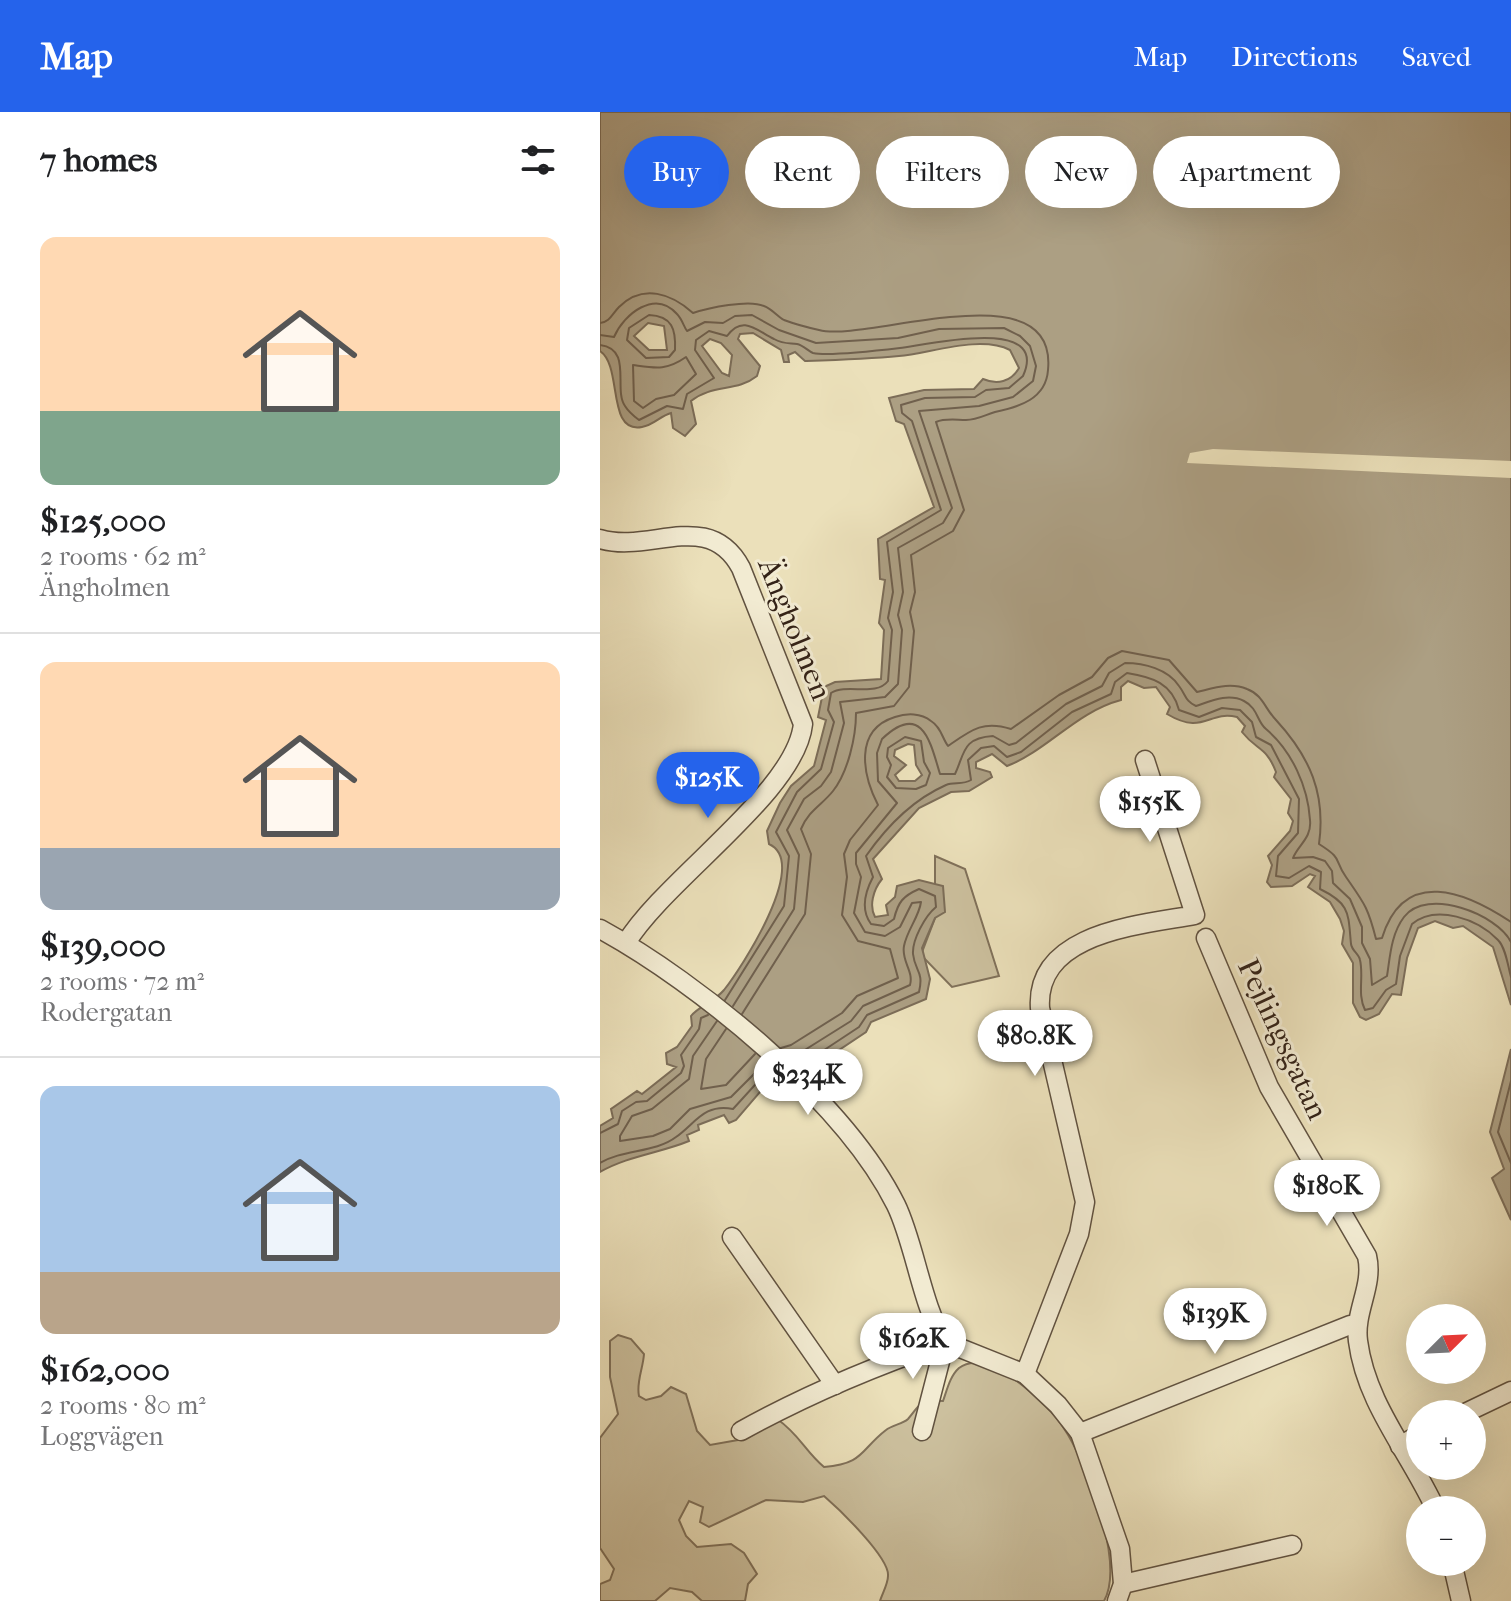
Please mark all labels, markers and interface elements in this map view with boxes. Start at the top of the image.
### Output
text: Map [40,34,113,79]
text: Map [1134,40,1187,73]
text: Directions [1231,40,1358,73]
text: Saved [1402,40,1471,73]
chip: Buy [624,136,729,208]
chip: Rent [745,136,860,208]
chip: Filters [876,136,1009,208]
chip: New [1025,136,1137,208]
chip: Apartment [1153,136,1340,208]
icon: filters [516,138,560,182]
text: 7 homes [40,140,157,180]
icon: home [228,289,372,433]
text: $125,000 [40,501,166,541]
text: 2 rooms · 62 m² [40,541,206,572]
street label: Ängholmen [750,552,839,706]
text: Ängholmen [40,572,170,603]
icon: home [228,714,372,858]
pin: $125K [652,752,764,820]
text: $125K [674,762,742,793]
pin: $155K [1094,776,1206,844]
text: $155K [1118,786,1182,817]
text: $139,000 [40,926,166,966]
street label: Pejlingsgatan [1230,953,1335,1126]
text: 2 rooms · 72 m² [40,966,204,997]
text: Rodergatan [40,997,172,1028]
pin: $80.8K [970,1010,1100,1078]
text: $80.8K [996,1020,1074,1051]
pin: $234K [752,1049,864,1117]
text: $234K [772,1059,844,1090]
icon: home [228,1138,372,1282]
pin: $180K [1271,1160,1383,1228]
text: $180K [1292,1170,1362,1201]
pin: $139K [1159,1288,1271,1356]
text: $139K [1182,1298,1248,1329]
north arrow [1406,1304,1486,1384]
map controls [1406,1304,1486,1576]
pin: $162K [857,1313,969,1381]
text: $162K [878,1323,948,1354]
text: $162,000 [40,1350,170,1390]
text: 2 rooms · 80 m² [40,1390,206,1421]
button: + [1406,1400,1486,1480]
text: Loggvägen [40,1421,164,1452]
button: − [1406,1496,1486,1576]

